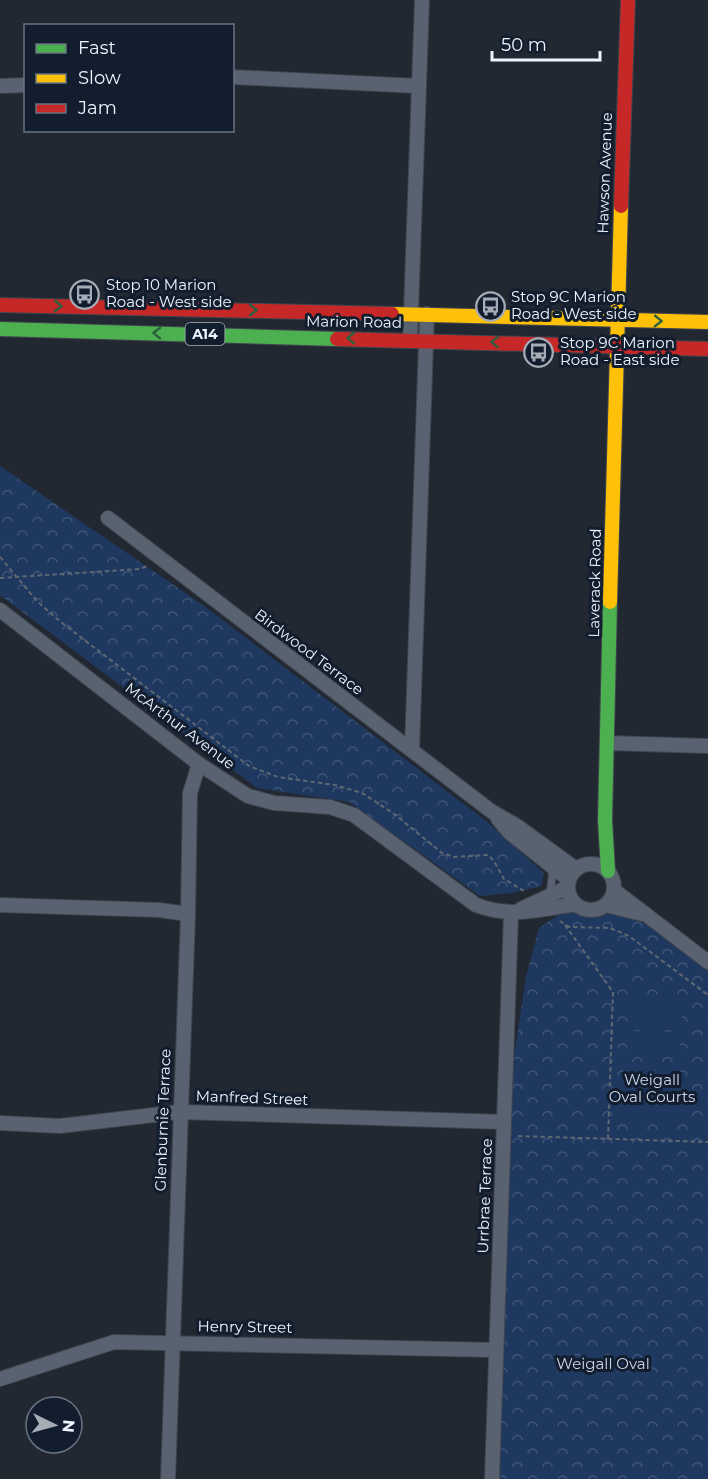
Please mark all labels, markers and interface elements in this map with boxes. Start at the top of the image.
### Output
legend [24,24,234,132]
scale bar [492,24,600,62]
text: 50 m [501,34,547,56]
text: Fast [78,37,116,59]
text: Slow [78,67,121,89]
text: Jam [77,97,117,119]
street label: Hawson Avenue [593,112,616,234]
place label: Stop 10 Marion Road - West side [106,275,232,311]
bus stop icon: Stop 10 Marion Road - West side [69,278,101,310]
place label: Stop 9C Marion Road - West side [511,287,637,323]
bus stop icon: Stop 9C Marion Road - West side [474,290,506,322]
one-way arrow [54,300,63,312]
one-way arrow [249,304,258,317]
street label: Marion Road [306,311,402,332]
one-way arrow [653,314,662,327]
road number: A14 [186,323,224,345]
one-way arrow [152,327,161,339]
one-way arrow [347,332,356,344]
place label: Stop 9C Marion Road - East side [560,333,680,369]
one-way arrow [490,336,499,349]
bus stop icon: Stop 9C Marion Road - East side [523,336,555,368]
street label: Laverack Road [584,528,605,638]
street label: Birdwood Terrace [251,604,368,699]
street label: McArthur Avenue [122,678,239,773]
street label: Glenburnie Terrace [151,1048,174,1192]
park label: Weigall Oval Courts [609,1070,695,1106]
street label: Manfred Street [195,1086,309,1109]
street label: Urrbrae Terrace [473,1138,496,1254]
street label: Henry Street [197,1316,293,1337]
park label: Weigall Oval [556,1354,650,1373]
north arrow [24,1395,84,1455]
text: N [58,1419,78,1434]

